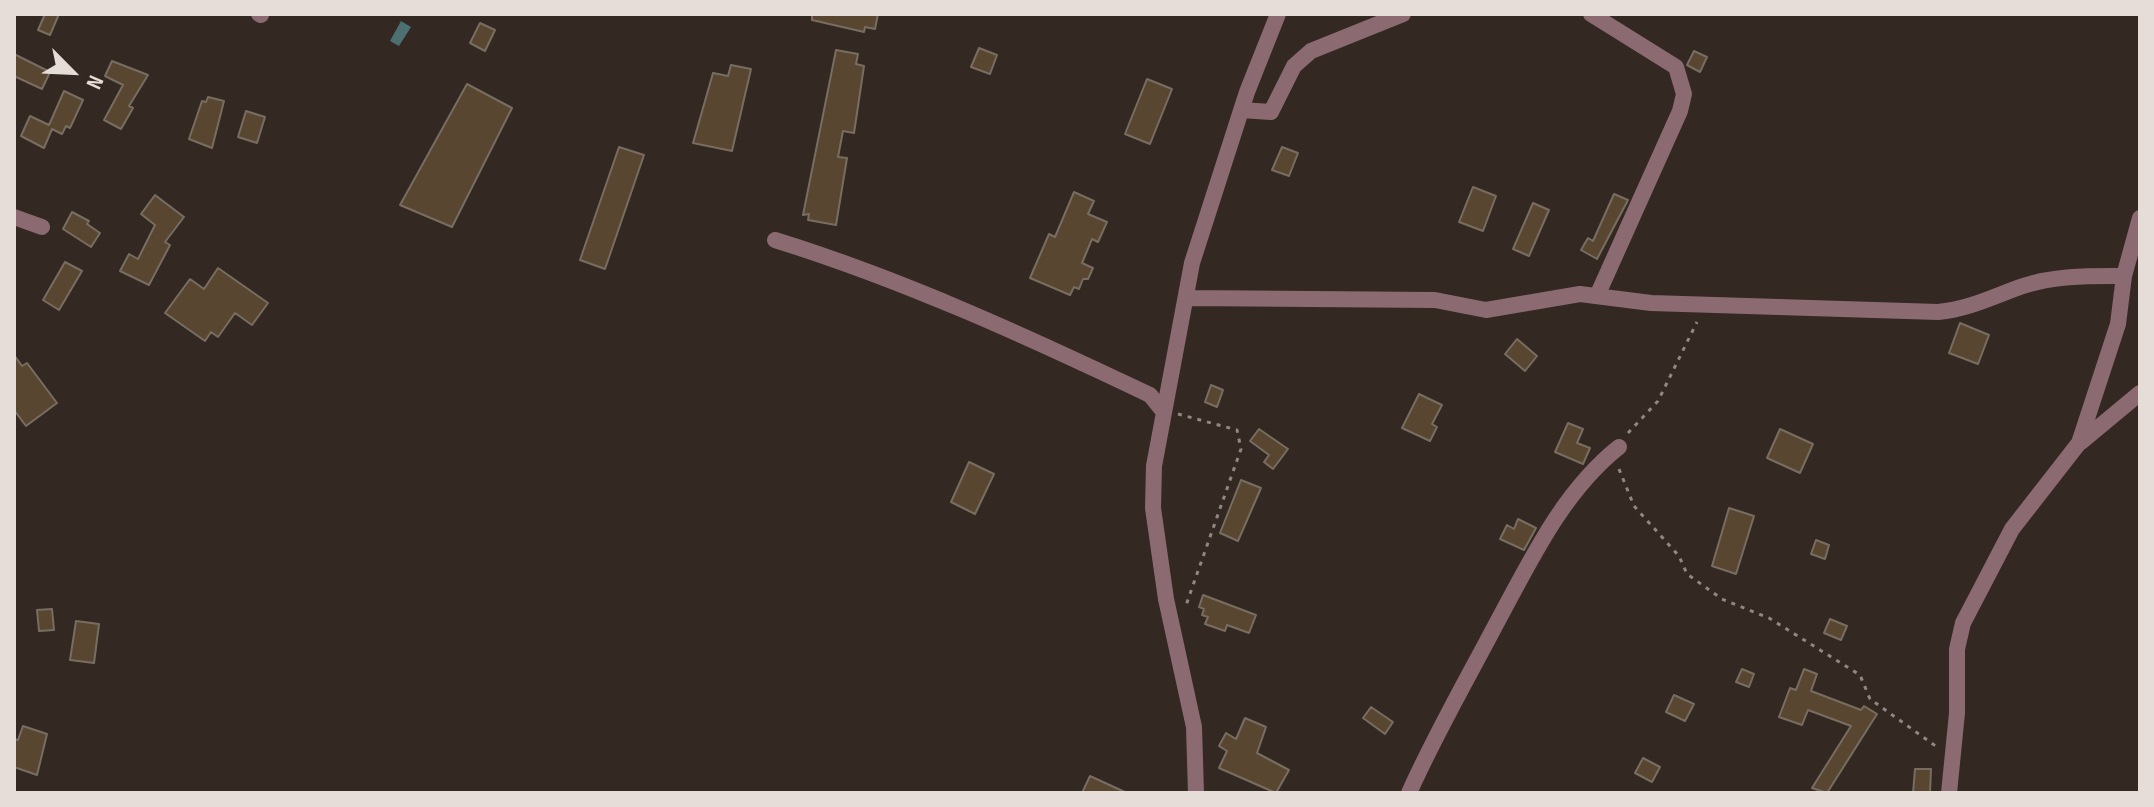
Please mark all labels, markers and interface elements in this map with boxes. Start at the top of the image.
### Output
north arrow [32,32,112,112]
text: N [80,71,109,93]

